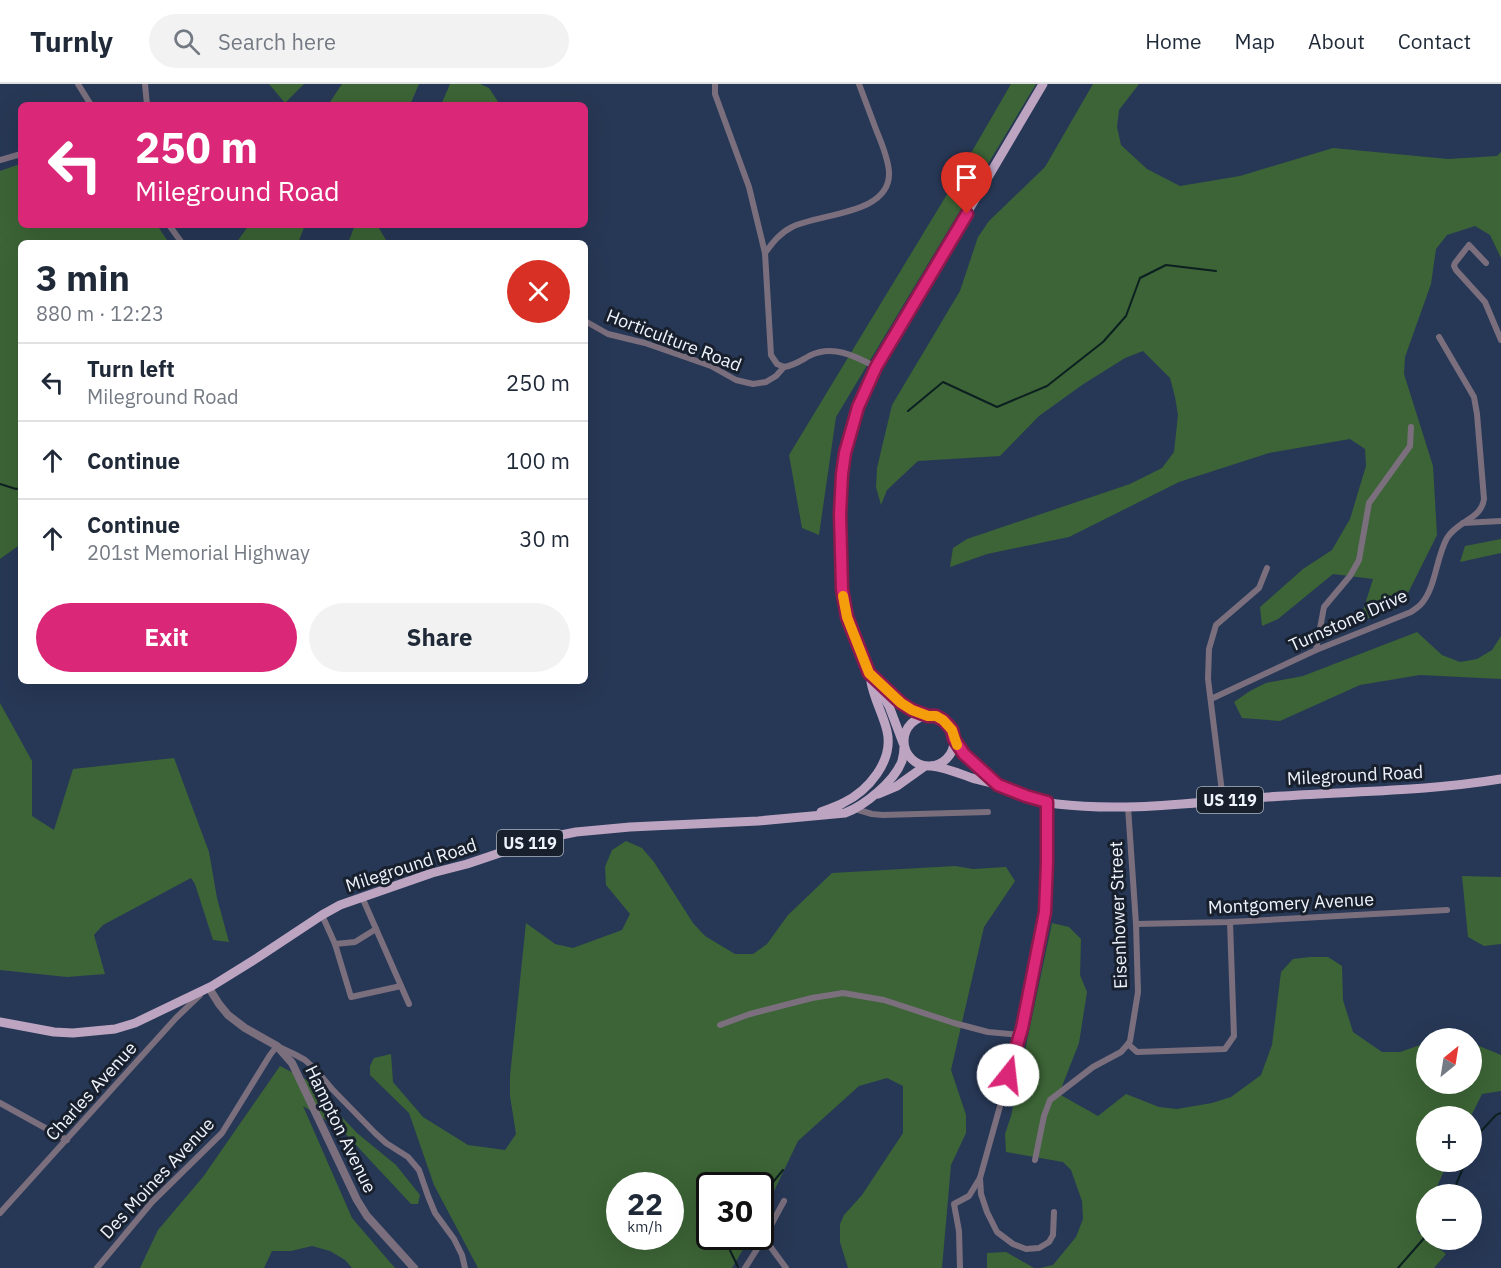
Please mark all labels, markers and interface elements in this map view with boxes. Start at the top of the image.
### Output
search box [149,14,569,68]
text: Turnly [30,23,113,60]
icon: search [170,25,203,58]
text: Search here [218,27,336,56]
text: Home [1145,27,1202,55]
text: Map [1235,27,1275,55]
text: About [1308,27,1365,55]
text: Contact [1398,27,1471,55]
text: 250 m [135,120,258,175]
icon: left [36,126,114,204]
pin [941,152,992,214]
icon: arrive [950,161,983,194]
text: Mileground Road [135,173,340,208]
text: 3 min [36,254,130,301]
button: close [507,260,570,323]
text: 880 m · 12:23 [36,300,164,327]
street label: Horticulture Road [603,304,745,376]
text: Turn left [87,354,175,383]
icon: left [36,366,69,399]
text: 250 m [506,368,570,397]
text: Mileground Road [87,383,239,410]
icon: ahead [36,444,69,477]
text: Continue [87,446,180,475]
text: 100 m [506,446,570,475]
text: Continue [87,510,180,539]
icon: ahead [36,522,69,555]
text: 30 m [519,524,570,553]
text: 201st Memorial Highway [87,539,310,566]
street label: Turnstone Drive [1285,584,1411,656]
button: Exit [36,603,297,672]
button: Share [309,603,570,672]
street label: Mileground Road [1286,760,1424,790]
road number: US 119 [1197,787,1263,813]
road number: US 119 [497,830,563,856]
street label: Mileground Road [343,833,479,897]
street label: Eisenhower Street [1104,841,1132,989]
street label: Montgomery Avenue [1207,887,1375,919]
north arrow [1416,1028,1482,1094]
map controls [1416,1028,1482,1250]
street label: Charles Avenue [40,1037,142,1145]
position arrow [976,1043,1040,1107]
street label: Hampton Avenue [300,1061,382,1197]
button: + [1416,1106,1482,1172]
street label: Des Moines Avenue [95,1113,219,1243]
speed limit sign: 30 [696,1172,774,1250]
text: 22 [627,1184,663,1223]
button: − [1416,1184,1482,1250]
text: km/h [627,1217,663,1236]

